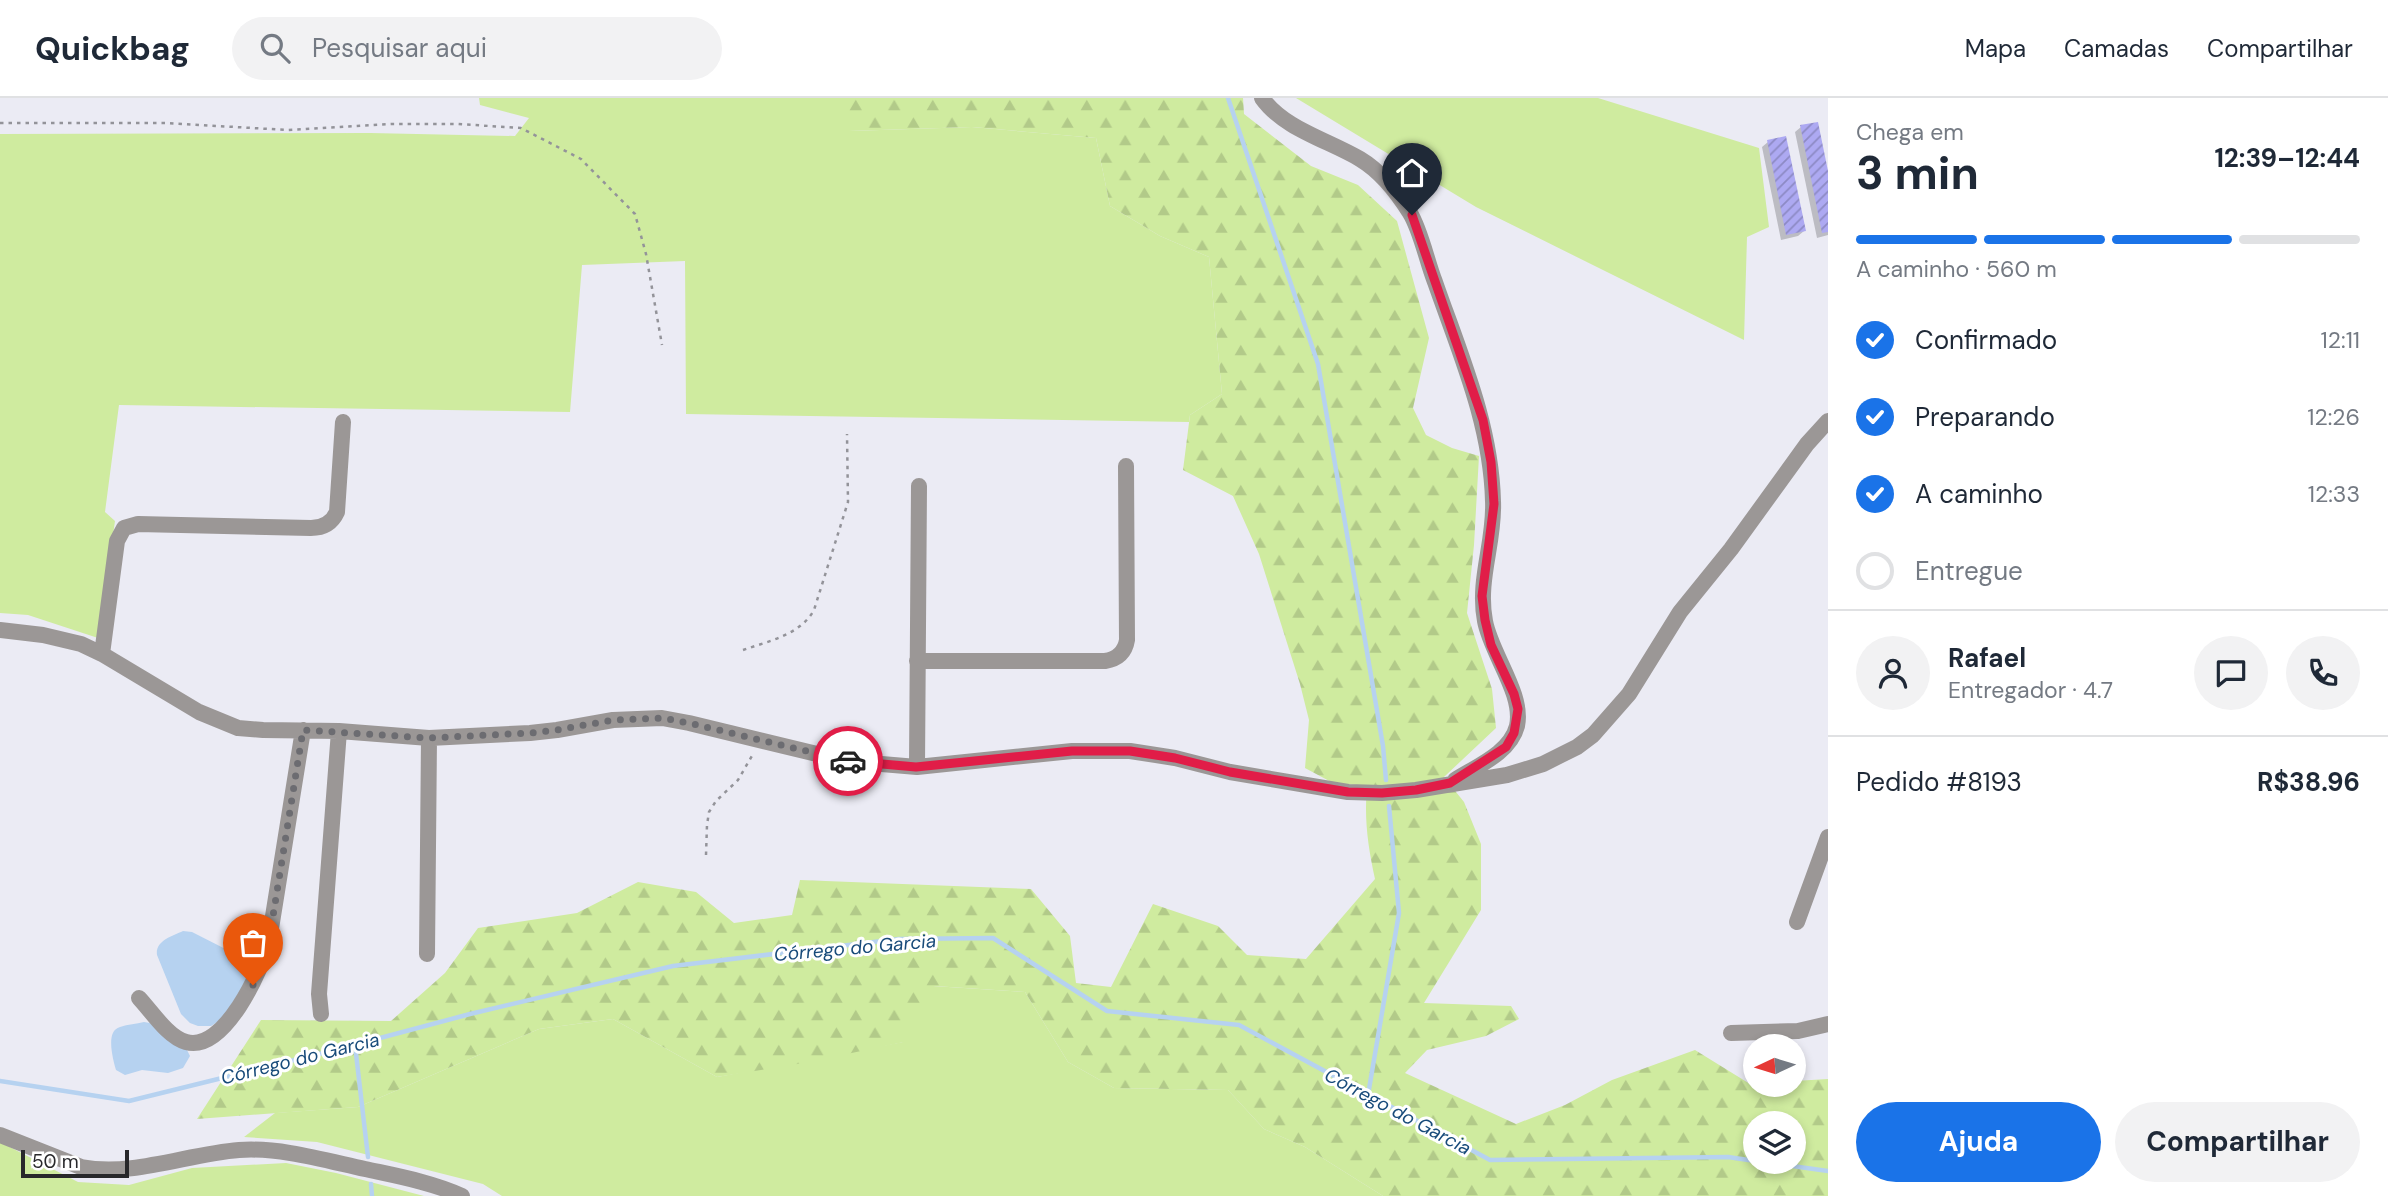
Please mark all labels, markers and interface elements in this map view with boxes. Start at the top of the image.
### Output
search box [232,17,722,80]
text: Quickbag [35,27,190,70]
icon: search [256,29,294,67]
text: Pesquisar aqui [312,31,487,65]
text: Mapa [1965,33,2026,64]
text: Camadas [2064,33,2169,64]
text: Compartilhar [2207,33,2353,64]
text: Chega em [1856,117,1964,147]
text: 12:39–12:44 [2214,141,2360,175]
pin [1382,143,1442,215]
text: 3 min [1856,143,1979,203]
icon: home [1393,154,1431,192]
text: A caminho · 560 m [1856,254,2057,284]
icon: check [1856,321,1894,359]
text: Confirmado [1915,323,2057,357]
text: 12:11 [2321,325,2360,355]
icon: check [1856,398,1894,436]
text: Preparando [1915,400,2055,434]
text: 12:26 [2307,402,2360,432]
icon: check [1856,475,1894,513]
text: A caminho [1915,477,2043,511]
text: 12:33 [2308,479,2360,509]
text: Entregue [1915,554,2023,588]
button: person [1856,636,1930,710]
button: chat [2194,636,2268,710]
button: phone [2286,636,2360,710]
text: Rafael [1948,641,2026,675]
text: Entregador · 4.7 [1948,675,2113,705]
courier [813,726,883,796]
icon: car [829,742,867,780]
text: Pedido #8193 [1856,765,2022,799]
text: R$38.96 [2257,765,2360,799]
pin [223,913,283,985]
icon: bag [234,924,272,962]
water label: Córrego do Garcia [773,928,937,967]
water label: Córrego do Garcia [218,1027,382,1090]
north arrow [1743,1034,1806,1097]
map controls [1743,1034,1806,1174]
water label: Córrego do Garcia [1320,1062,1475,1161]
button: Ajuda [1856,1102,2101,1182]
button: Compartilhar [2115,1102,2360,1182]
button: layers [1743,1111,1806,1174]
scale bar [21,1147,130,1179]
text: 50 m [32,1149,79,1174]

